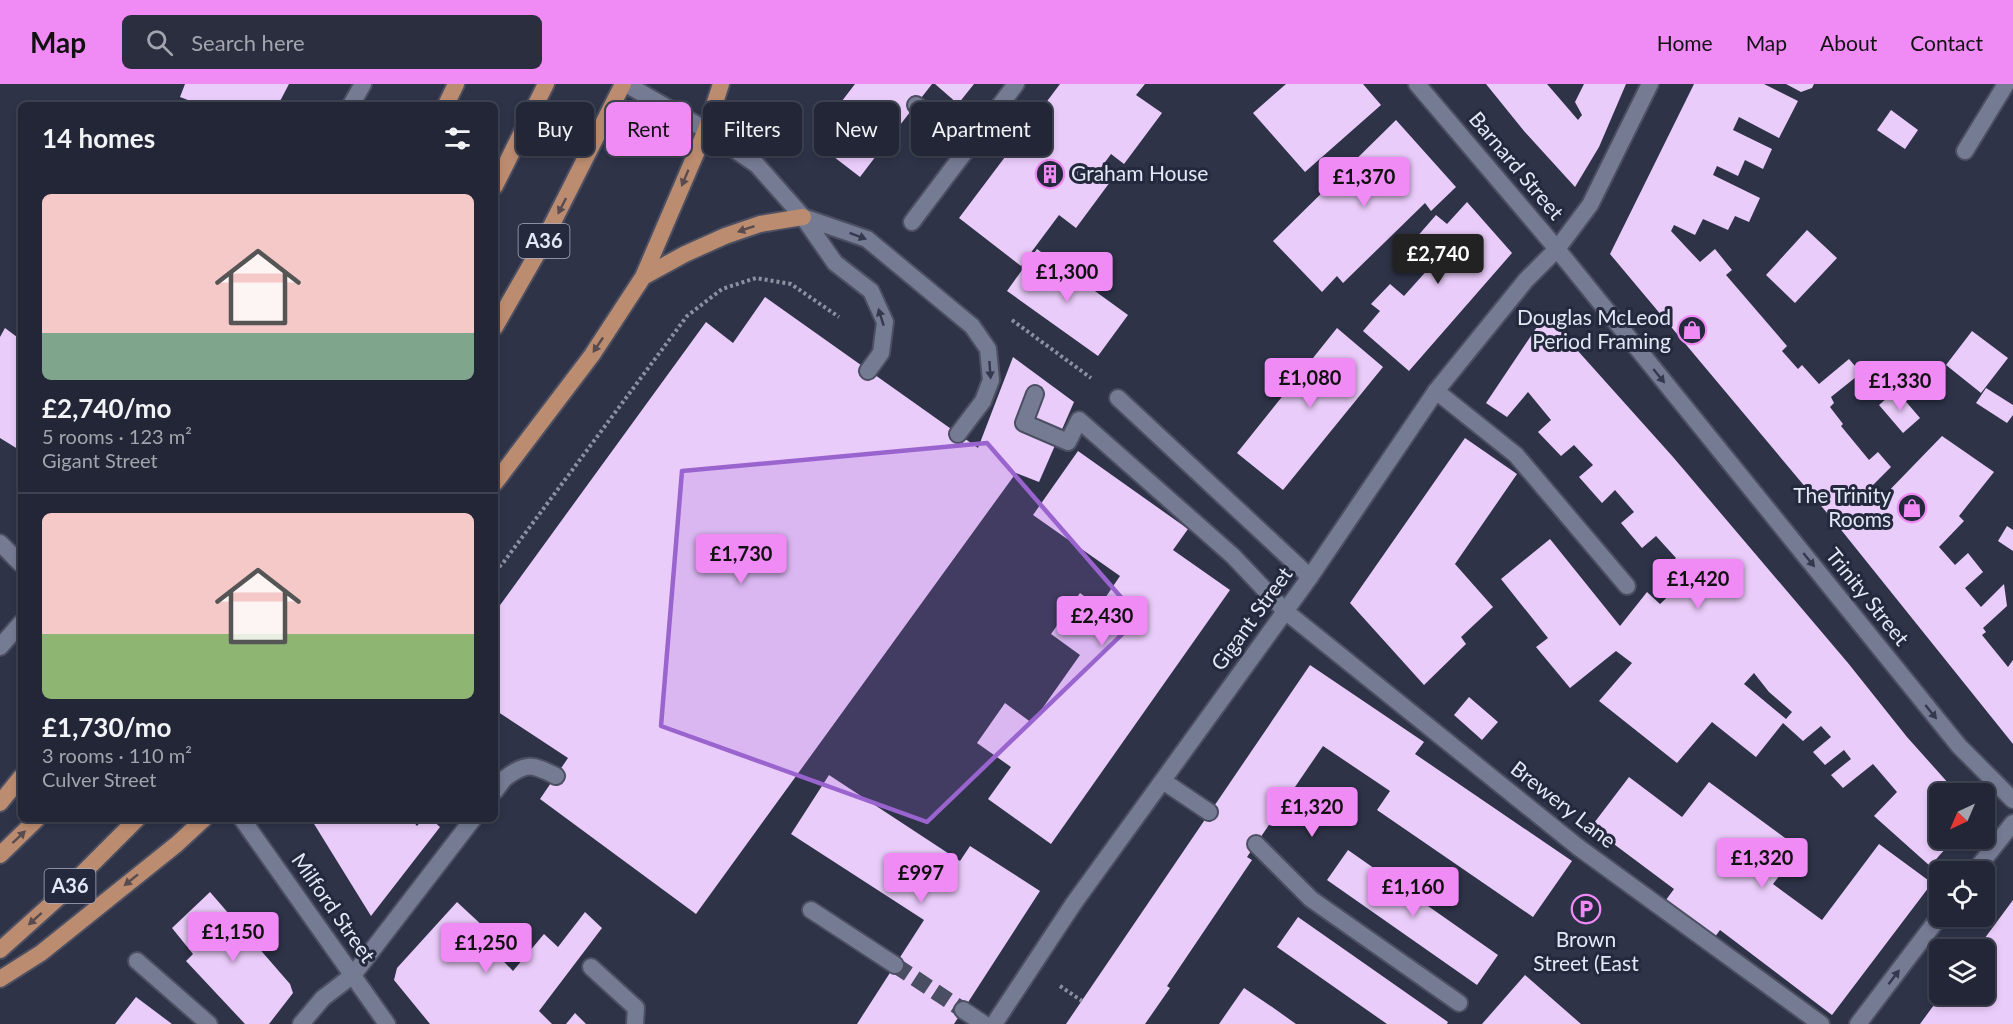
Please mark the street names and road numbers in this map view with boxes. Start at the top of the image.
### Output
street label: Barnard Street [1465,106,1570,224]
road number: A36 [518,224,570,258]
street label: Trinity Street [1821,542,1915,650]
street label: Gigant Street [1205,561,1297,675]
street label: Brewery Lane [1506,755,1621,853]
street label: Milford Street [287,848,381,967]
road number: A36 [44,869,96,903]

